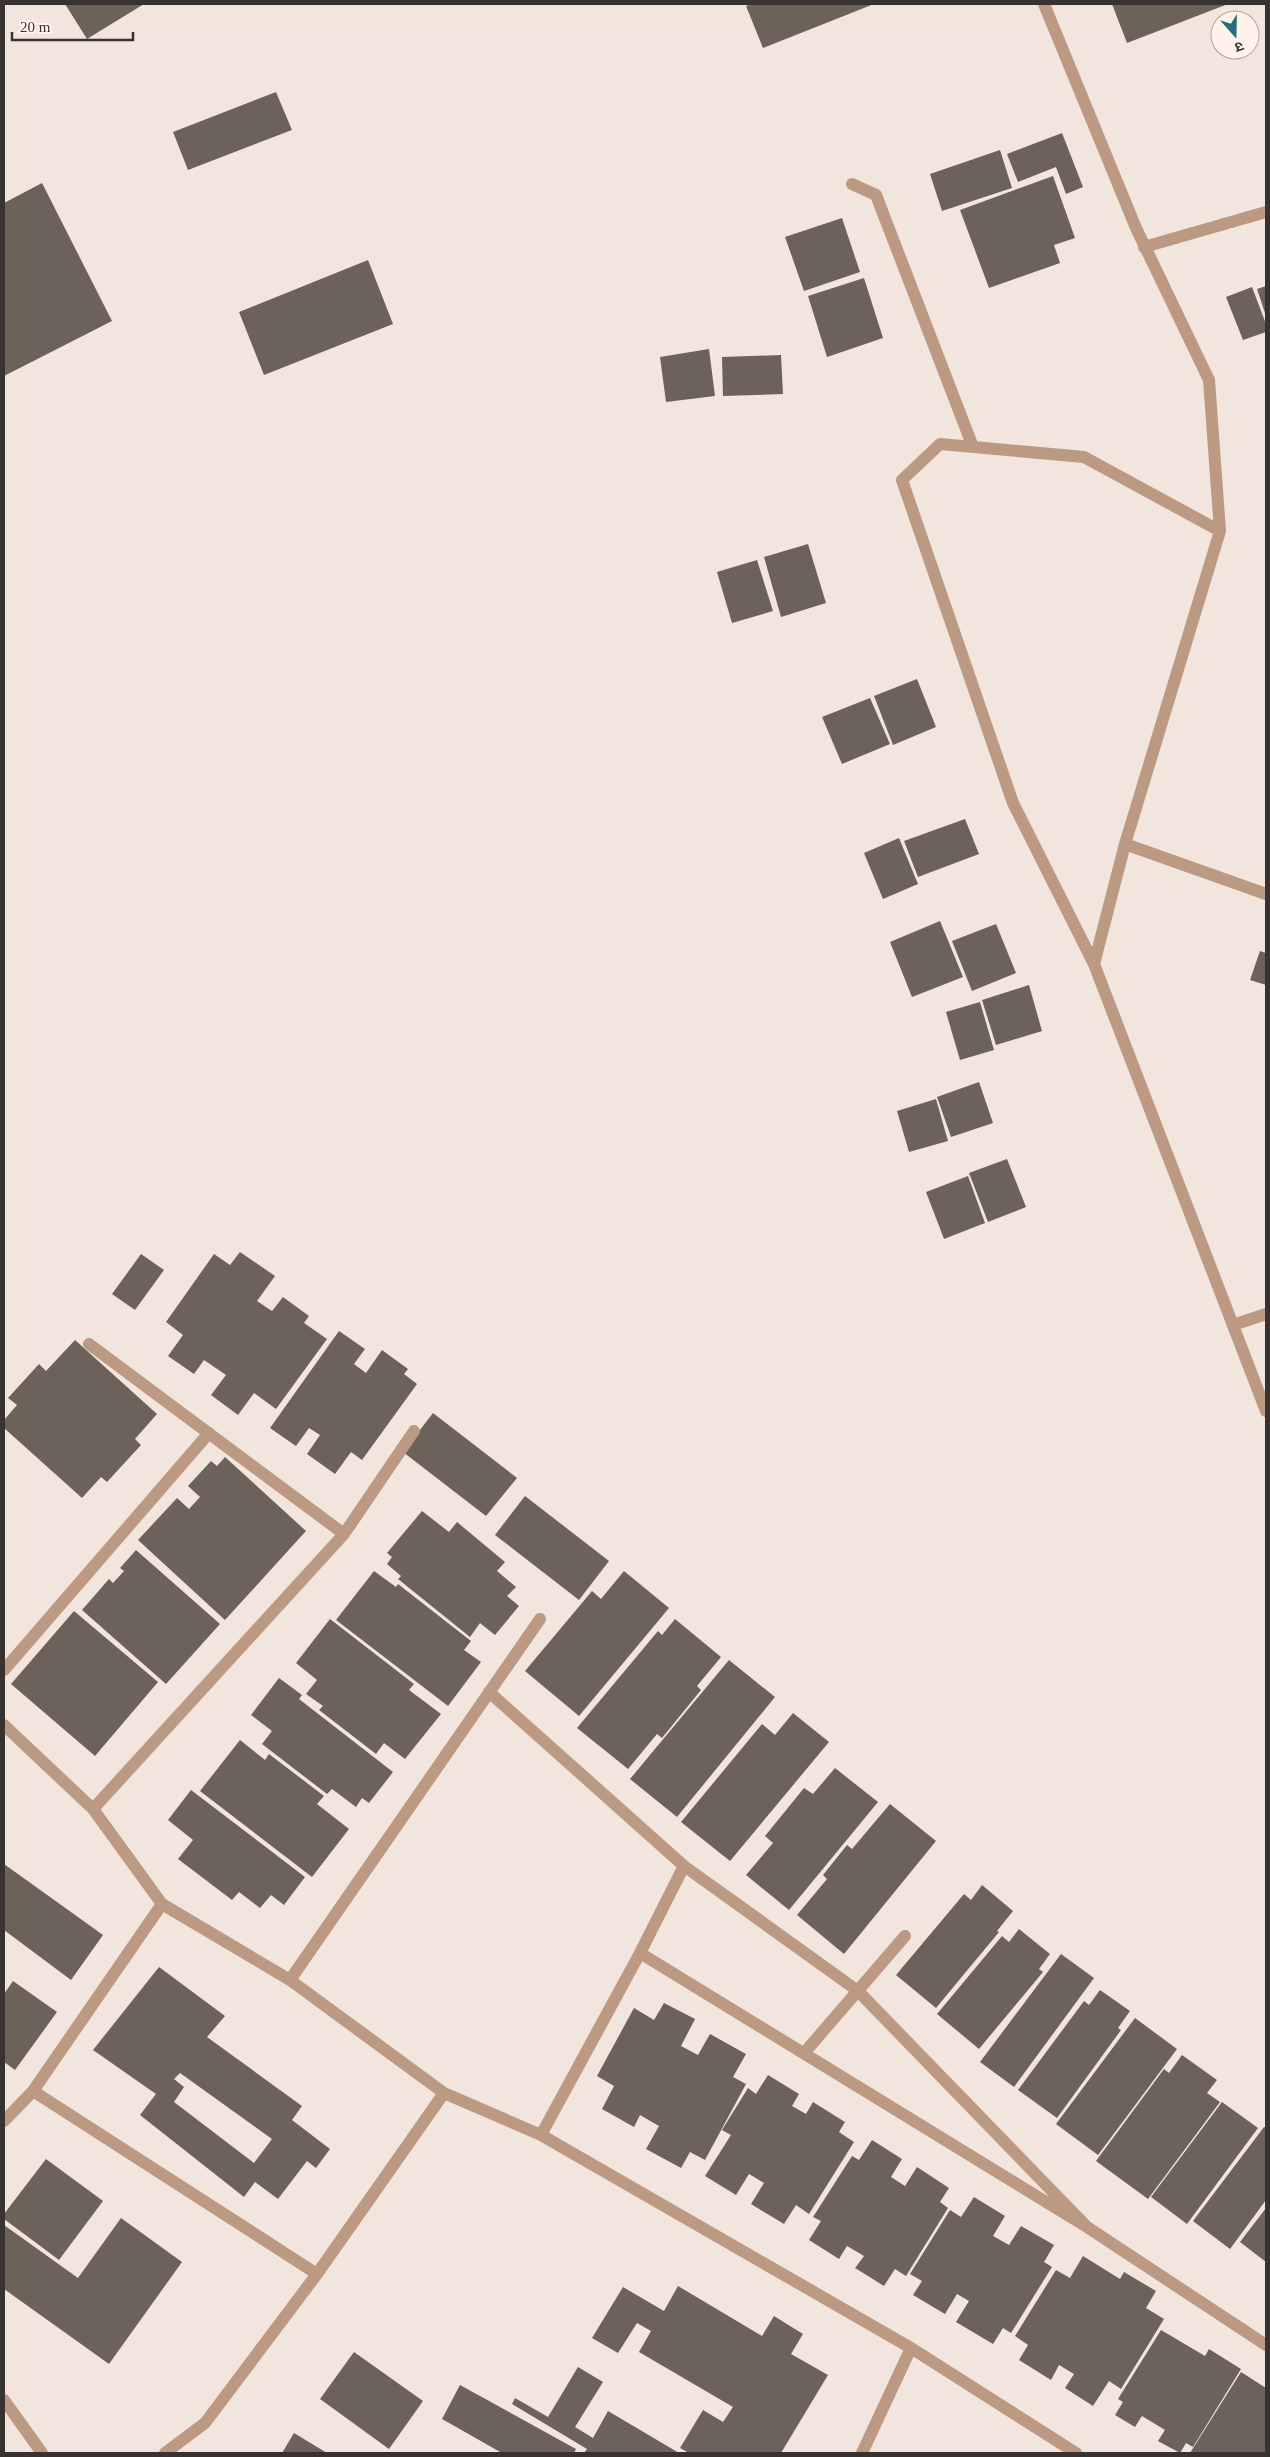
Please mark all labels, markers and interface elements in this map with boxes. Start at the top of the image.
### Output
scale bar [12,10,134,42]
north arrow [1210,10,1260,60]
text: 20 m [20,19,51,35]
text: उ [1232,38,1246,55]

